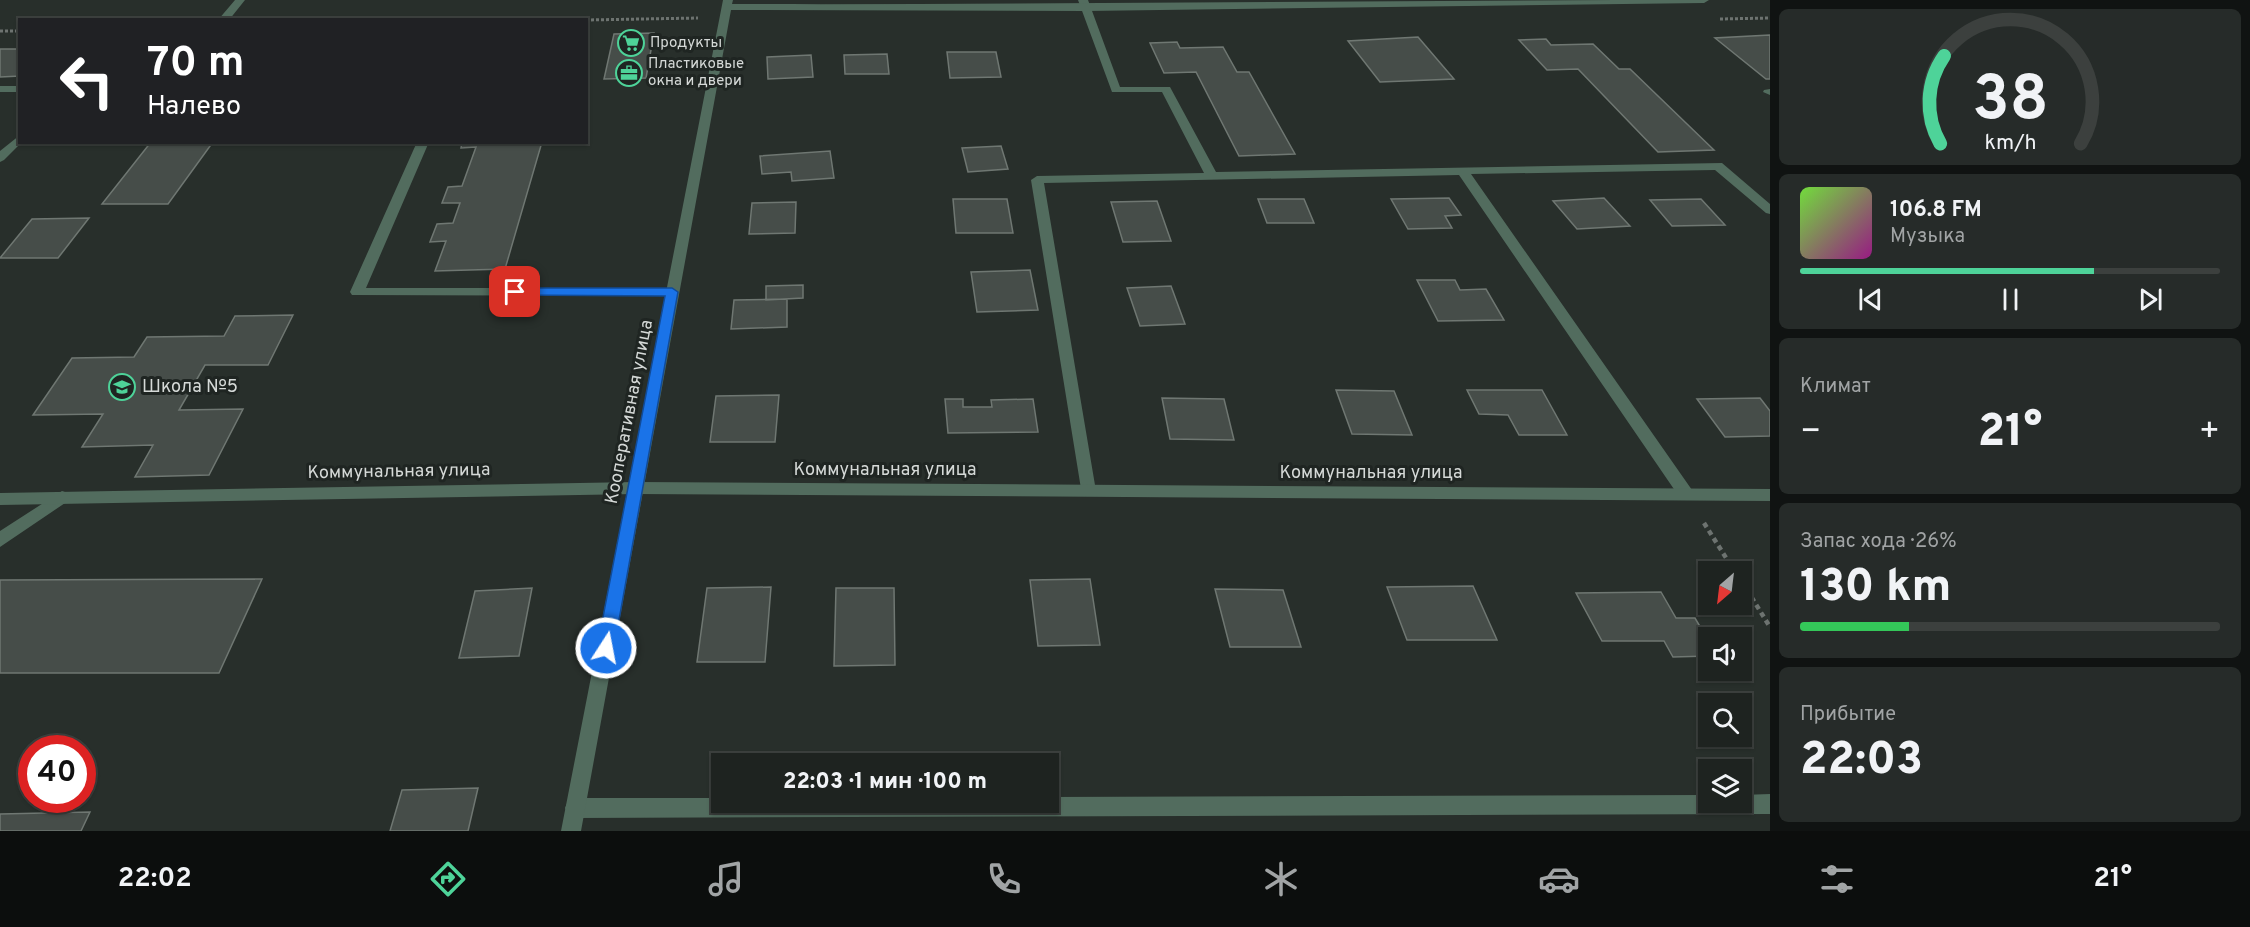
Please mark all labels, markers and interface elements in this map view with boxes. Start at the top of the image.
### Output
supermarket icon: Продукты [616,28,646,58]
place label: Продукты [650,34,722,53]
text: 70 m [147,38,245,91]
icon: left [48,42,126,120]
place label: Пластиковые окна и двери [648,55,744,91]
office icon: Пластиковые окна и двери [614,58,644,88]
text: 38 [1972,63,2048,142]
text: Налево [147,90,241,124]
text: km/h [1984,130,2036,157]
text: 106.8 FM [1890,197,1982,224]
text: Музыка [1890,224,1965,250]
pin [489,266,540,317]
icon: arrive [498,275,531,308]
icon: previous [1854,283,1887,316]
icon: pause [1994,283,2027,316]
icon: next [2134,283,2167,316]
street label: Кооперативная улица [601,318,659,506]
school or university icon: Школа №5 [107,372,137,402]
text: Климат [1800,374,1871,400]
place label: Школа №5 [142,376,238,399]
text: 21° [1978,405,2042,462]
text: − [1800,412,1821,454]
text: + [2199,412,2220,454]
street label: Коммунальная улица [307,459,491,485]
street label: Коммунальная улица [794,459,977,482]
street label: Коммунальная улица [1280,462,1463,485]
text: Запас хода · 26% [1800,529,1957,555]
text: 130 km [1800,560,1951,617]
north arrow [1698,561,1752,615]
map controls [1698,561,1752,813]
position arrow [574,616,638,680]
button: sound [1698,627,1752,681]
button: search [1698,693,1752,747]
text: Прибытие [1800,702,1896,728]
text: 22:03 [1800,733,1923,790]
speed limit sign: 40 [18,735,96,813]
button: layers [1698,759,1752,813]
text: 22:03 · 1 мин · 100 m [783,769,987,796]
icon: directions [427,858,469,900]
icon: music [705,858,747,900]
icon: phone [983,858,1025,900]
icon: climate [1260,858,1302,900]
icon: car [1538,858,1580,900]
icon: filters [1816,858,1858,900]
text: 22:02 [118,862,192,896]
text: 21° [2094,862,2132,896]

